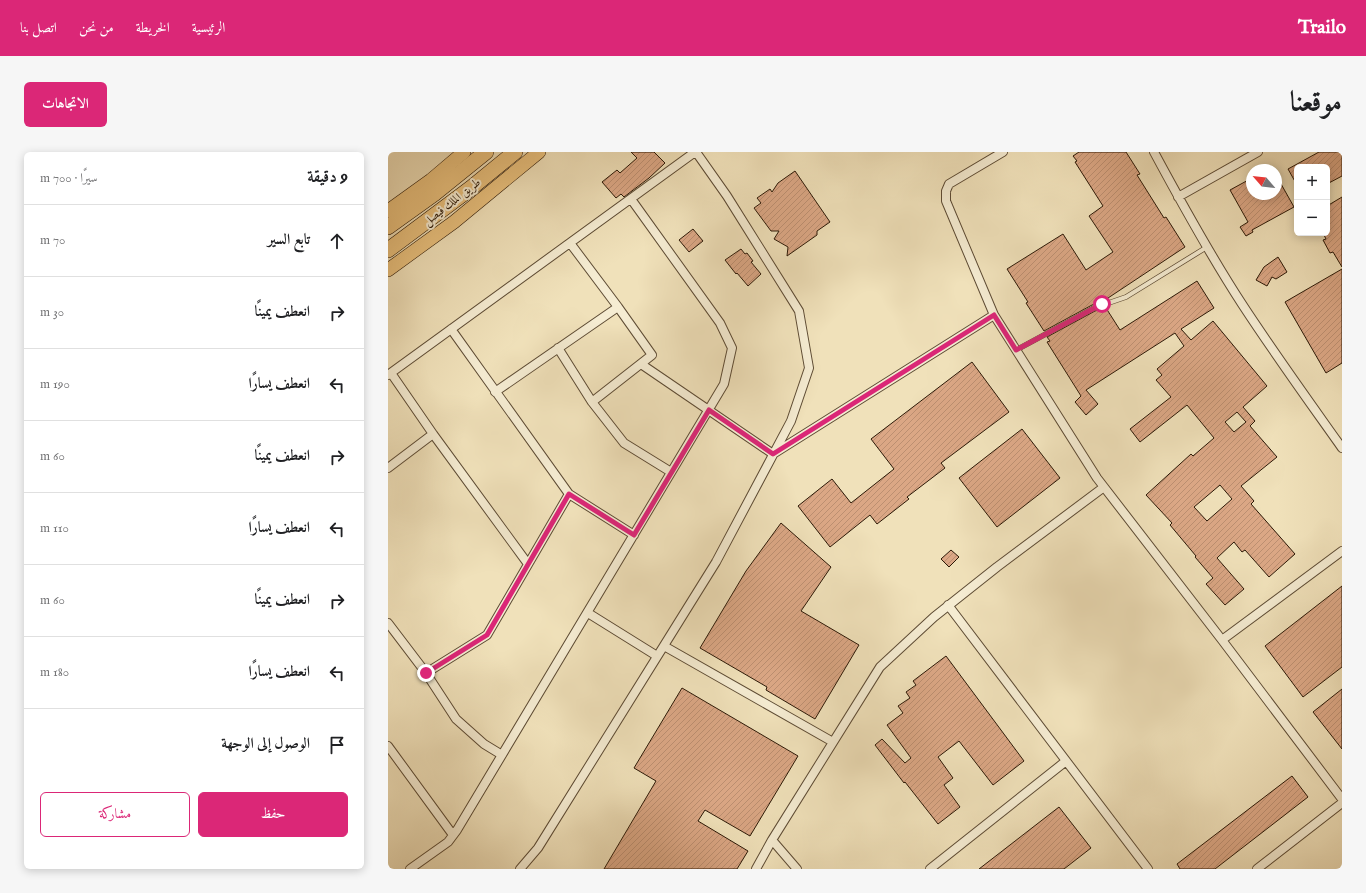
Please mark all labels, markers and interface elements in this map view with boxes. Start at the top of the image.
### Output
text: Trailo [1298,16,1346,40]
text: اتصل بنا [20,19,57,37]
text: من نحن [79,19,114,37]
text: الخريطة [136,19,170,37]
text: الرئيسية [192,19,225,37]
button: الاتجاهات [24,82,107,127]
text: موقعنا [1290,86,1342,121]
north arrow [1246,164,1282,200]
map controls [1294,164,1330,236]
button: + [1294,164,1330,200]
text: 9 دقيقة [307,167,348,188]
text: سيرًا · 700 m [40,170,98,187]
street label: طريق الملك فيصل [420,175,485,230]
button: − [1294,200,1330,236]
text: تابع السير [268,230,310,249]
icon: ahead [326,230,348,252]
text: 70 m [40,232,65,249]
route start [1093,295,1111,313]
text: انعطف يمينًا [254,302,310,321]
icon: right [326,302,348,324]
text: 30 m [40,304,64,321]
text: انعطف يسارًا [248,374,310,393]
icon: left [326,374,348,396]
text: 190 m [40,376,70,393]
text: انعطف يمينًا [254,446,310,465]
icon: right [326,446,348,468]
text: 60 m [40,448,65,465]
text: انعطف يسارًا [248,518,310,537]
icon: left [326,518,348,540]
text: 110 m [40,520,69,537]
text: انعطف يمينًا [254,590,310,609]
icon: right [326,590,348,612]
text: 60 m [40,592,65,609]
text: انعطف يسارًا [248,662,310,681]
icon: left [326,662,348,684]
text: 180 m [40,664,69,681]
route end [417,664,435,682]
text: الوصول إلى الوجهة [221,734,310,753]
icon: arrive [326,734,348,756]
button: مشاركة [40,792,190,837]
button: حفظ [198,792,348,837]

